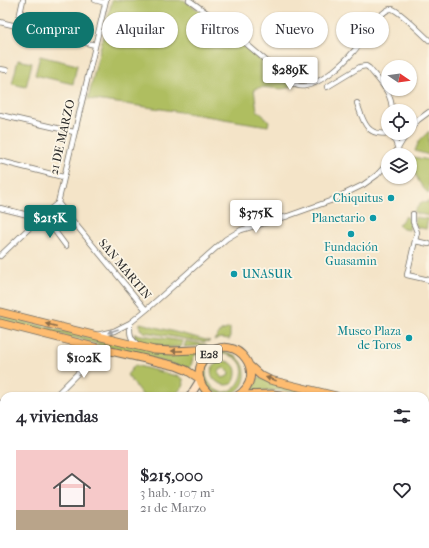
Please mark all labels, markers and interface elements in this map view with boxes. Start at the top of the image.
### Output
chip: Comprar [12,12,94,48]
chip: Alquilar [102,12,178,48]
chip: Filtros [186,12,253,48]
chip: Nuevo [261,12,328,48]
chip: Piso [336,12,389,48]
pin: $289K [262,57,318,91]
north arrow [381,60,417,96]
map controls [381,60,417,184]
text: $289K [272,62,308,77]
street label: 21 DE MARZO [47,98,77,176]
button: locate [381,104,417,140]
button: layers [381,148,417,184]
place label: Chiquitus [333,191,384,205]
marker: Chiquitus [386,193,396,203]
pin: $375K [228,200,284,234]
pin: $215K [22,205,78,239]
text: $375K [239,205,273,220]
text: $215K [33,210,67,225]
place label: Planetario [312,211,365,225]
marker: Planetario [368,213,378,223]
marker: Fundación Guasamin [346,229,356,239]
street label: SAN MARTIN [96,236,154,302]
place label: Fundación Guasamin [324,240,378,268]
place label: UNASUR [242,267,294,281]
marker: UNASUR [229,269,239,279]
one-way arrow [44,321,57,327]
place label: Museo Plaza de Toros [337,324,402,352]
one-way arrow [106,328,118,334]
marker: Museo Plaza de Toros [404,333,414,343]
pin: $102K [56,345,112,379]
road number: E28 [196,345,222,363]
one-way arrow [170,348,183,354]
text: $102K [66,350,102,365]
one-way arrow [264,376,276,382]
icon: filters [391,405,413,427]
text: 4 viviendas [16,406,98,426]
text: $215,000 [140,465,203,485]
icon: home [48,466,96,514]
icon: heart [391,479,413,501]
text: 3 hab. · 107 m² [140,485,214,500]
text: 21 de Marzo [140,500,206,515]

